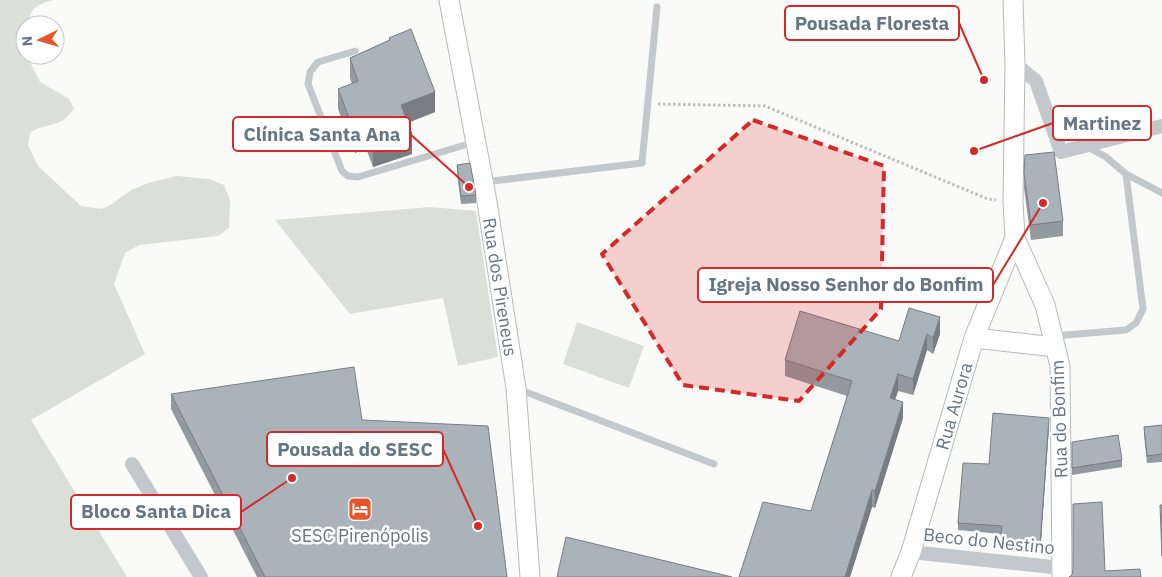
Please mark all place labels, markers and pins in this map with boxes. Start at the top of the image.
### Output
callout: Pousada Floresta [785,6,959,40]
callout: Martinez [1053,106,1151,140]
callout: Clínica Santa Ana [233,117,410,151]
callout: Igreja Nosso Senhor do Bonfim [698,268,993,302]
callout: Pousada do SESC [267,432,443,466]
callout: Bloco Santa Dica [71,495,241,529]
hotel icon: SESC Pirenópolis [347,496,373,522]
place label: SESC Pirenópolis [291,524,429,547]

